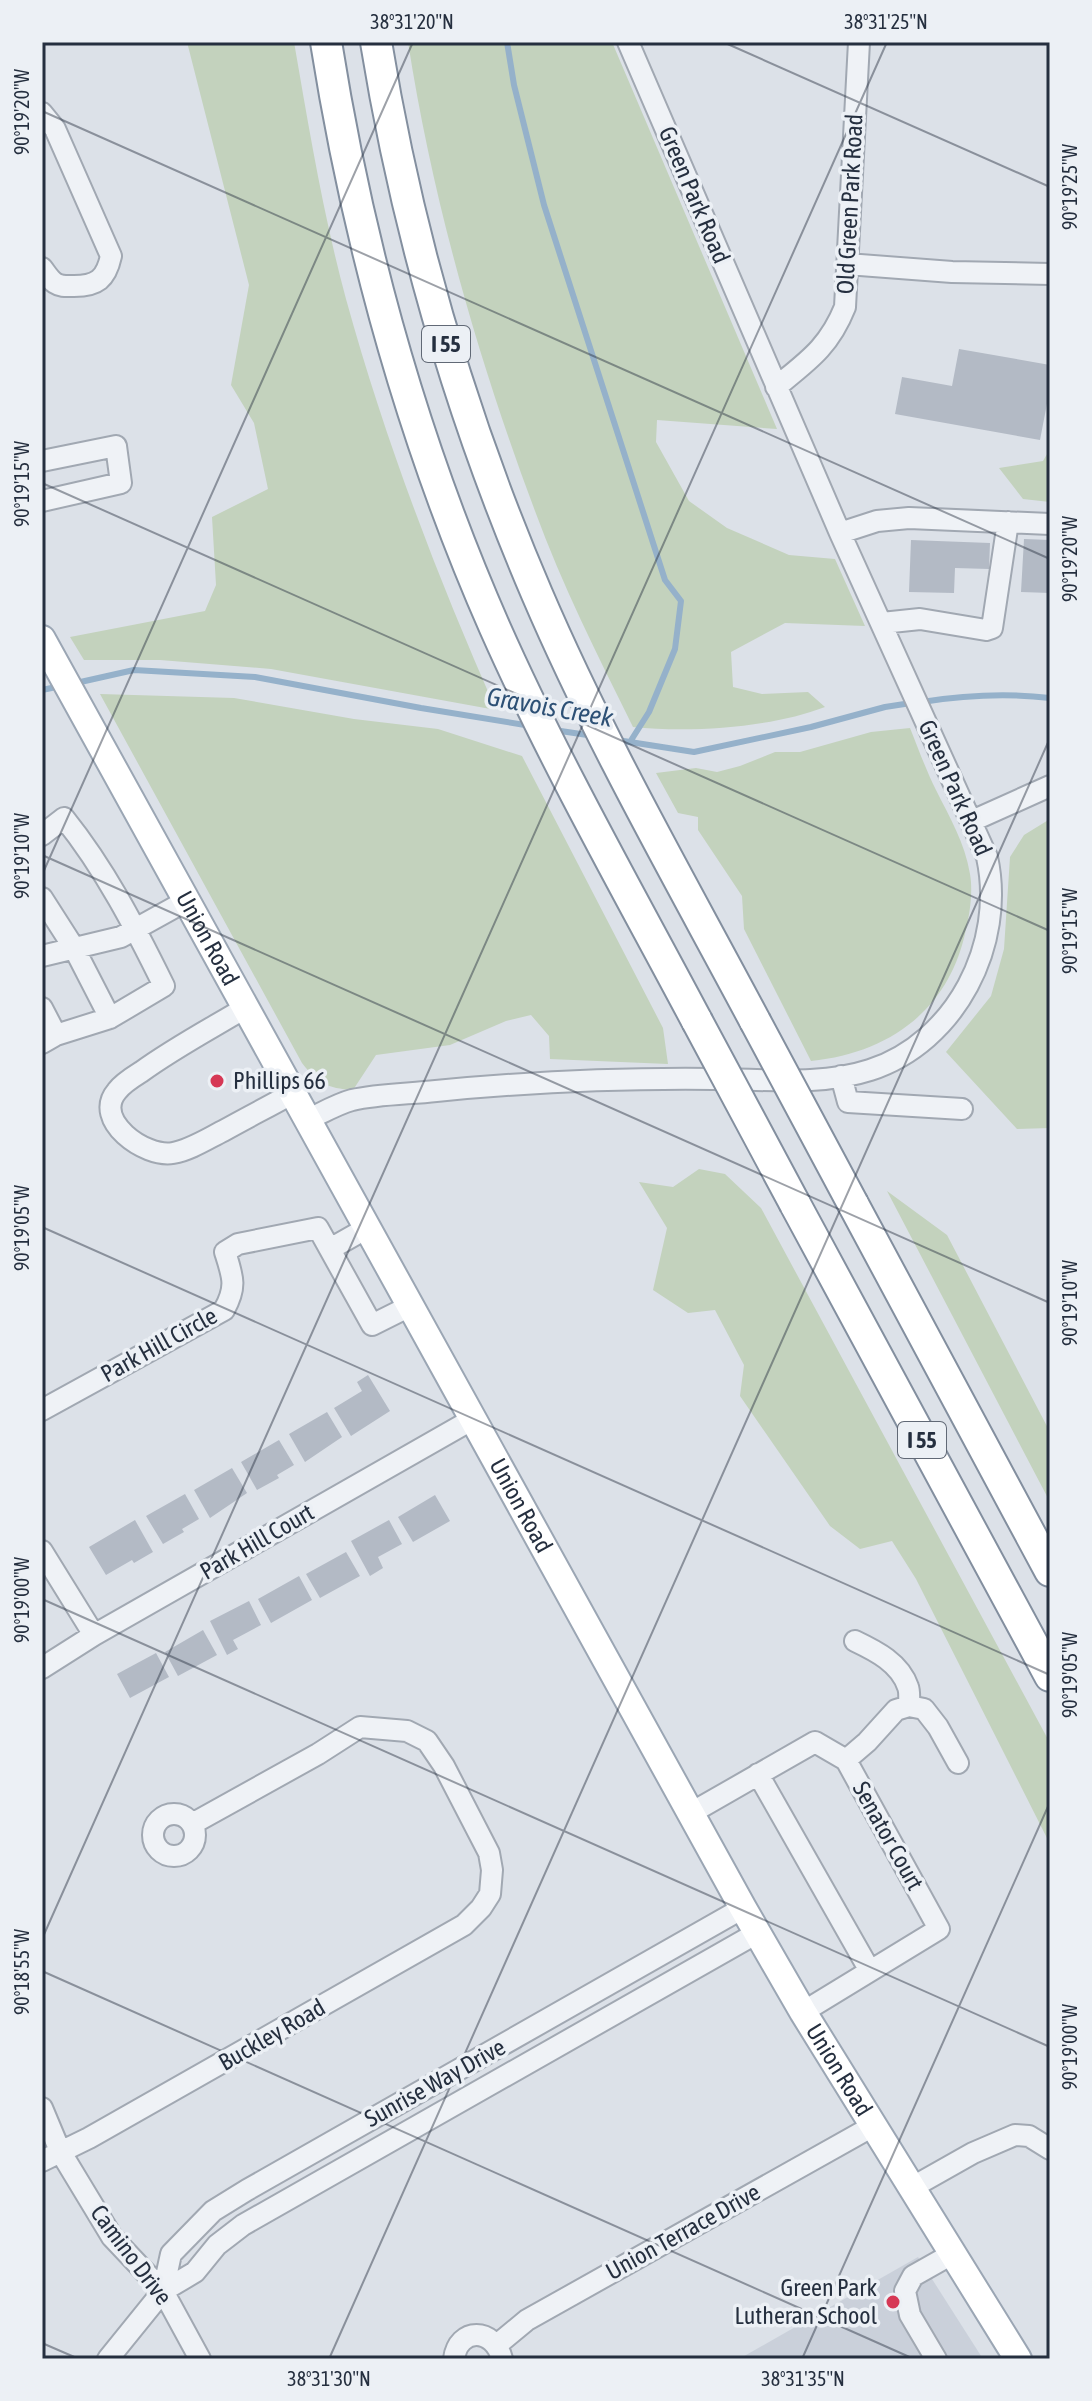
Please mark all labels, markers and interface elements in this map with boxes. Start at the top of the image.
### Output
text: 38°31'20"N [370,10,454,33]
text: 38°31'25"N [844,10,928,33]
text: 90°19'20"W [10,68,33,155]
street label: Old Green Park Road [831,113,868,295]
street label: Green Park Road [654,123,735,267]
text: 90°19'25"W [1058,143,1081,230]
road number: I 55 [422,326,470,362]
text: 90°19'15"W [10,440,33,527]
text: 90°19'20"W [1058,515,1081,602]
water label: Gravois Creek [485,681,616,733]
street label: Green Park Road [914,716,997,860]
text: 90°19'10"W [10,812,33,899]
street label: Union Road [171,886,245,990]
text: 90°19'15"W [1058,887,1081,974]
place label: Phillips 66 [233,1067,326,1094]
marker: Phillips 66 [208,1072,226,1090]
text: 90°19'05"W [10,1184,33,1271]
text: 90°19'10"W [1058,1259,1081,1346]
street label: Park Hill Circle [96,1302,221,1387]
road number: I 55 [898,1422,946,1458]
street label: Union Road [484,1454,558,1557]
street label: Park Hill Court [195,1498,318,1585]
text: 90°19'00"W [10,1556,33,1643]
text: 90°19'05"W [1058,1631,1081,1718]
street label: Senator Court [848,1777,929,1895]
text: 90°18'55"W [10,1928,33,2015]
street label: Buckley Road [214,1993,330,2076]
text: 90°19'00"W [1058,2003,1081,2090]
street label: Union Road [801,2019,878,2121]
street label: Sunrise Way Drive [360,2033,510,2132]
street label: Union Terrace Drive [601,2178,765,2285]
street label: Camino Drive [85,2200,178,2310]
place label: Green Park Lutheran School [734,2274,878,2329]
marker: Green Park Lutheran School [884,2293,902,2311]
text: 38°31'30"N [287,2367,371,2390]
text: 38°31'35"N [761,2367,845,2390]

